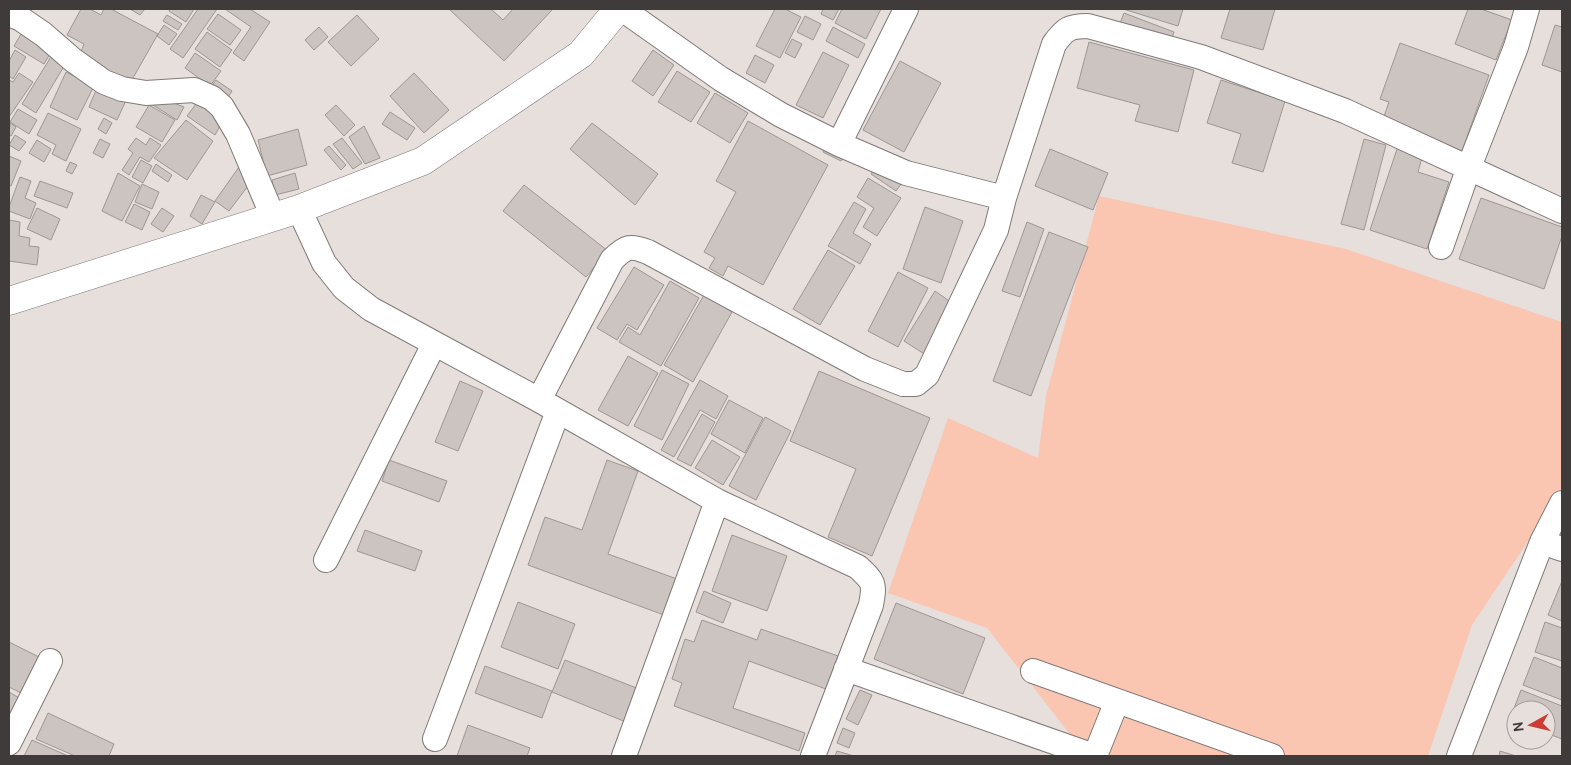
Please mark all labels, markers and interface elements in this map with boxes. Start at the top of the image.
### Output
north arrow [1506,700,1556,750]
text: N [1509,721,1528,733]

